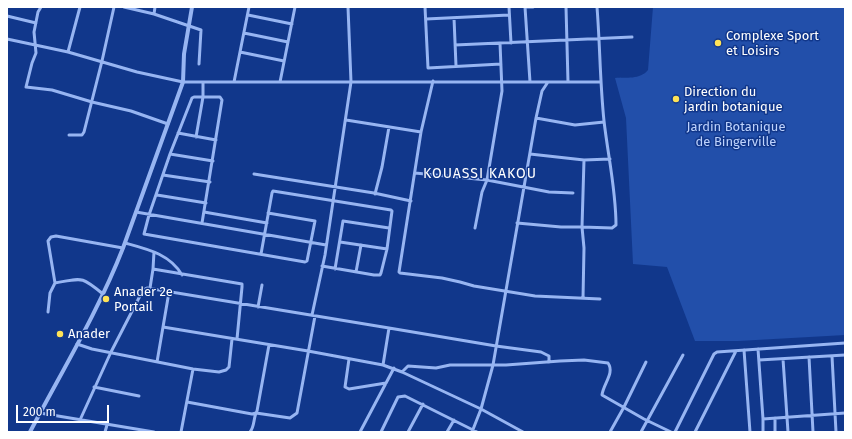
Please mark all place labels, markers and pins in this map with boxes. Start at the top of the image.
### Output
place label: Complexe Sport et Loisirs [726,28,819,59]
marker: Complexe Sport et Loisirs [713,38,723,48]
place label: Direction du jardin botanique [684,84,783,115]
marker: Direction du jardin botanique [671,94,681,104]
place label: Anader 2e Portail [114,284,173,315]
marker: Anader 2e Portail [101,294,111,304]
place label: Anader [68,326,110,342]
marker: Anader [55,329,65,339]

